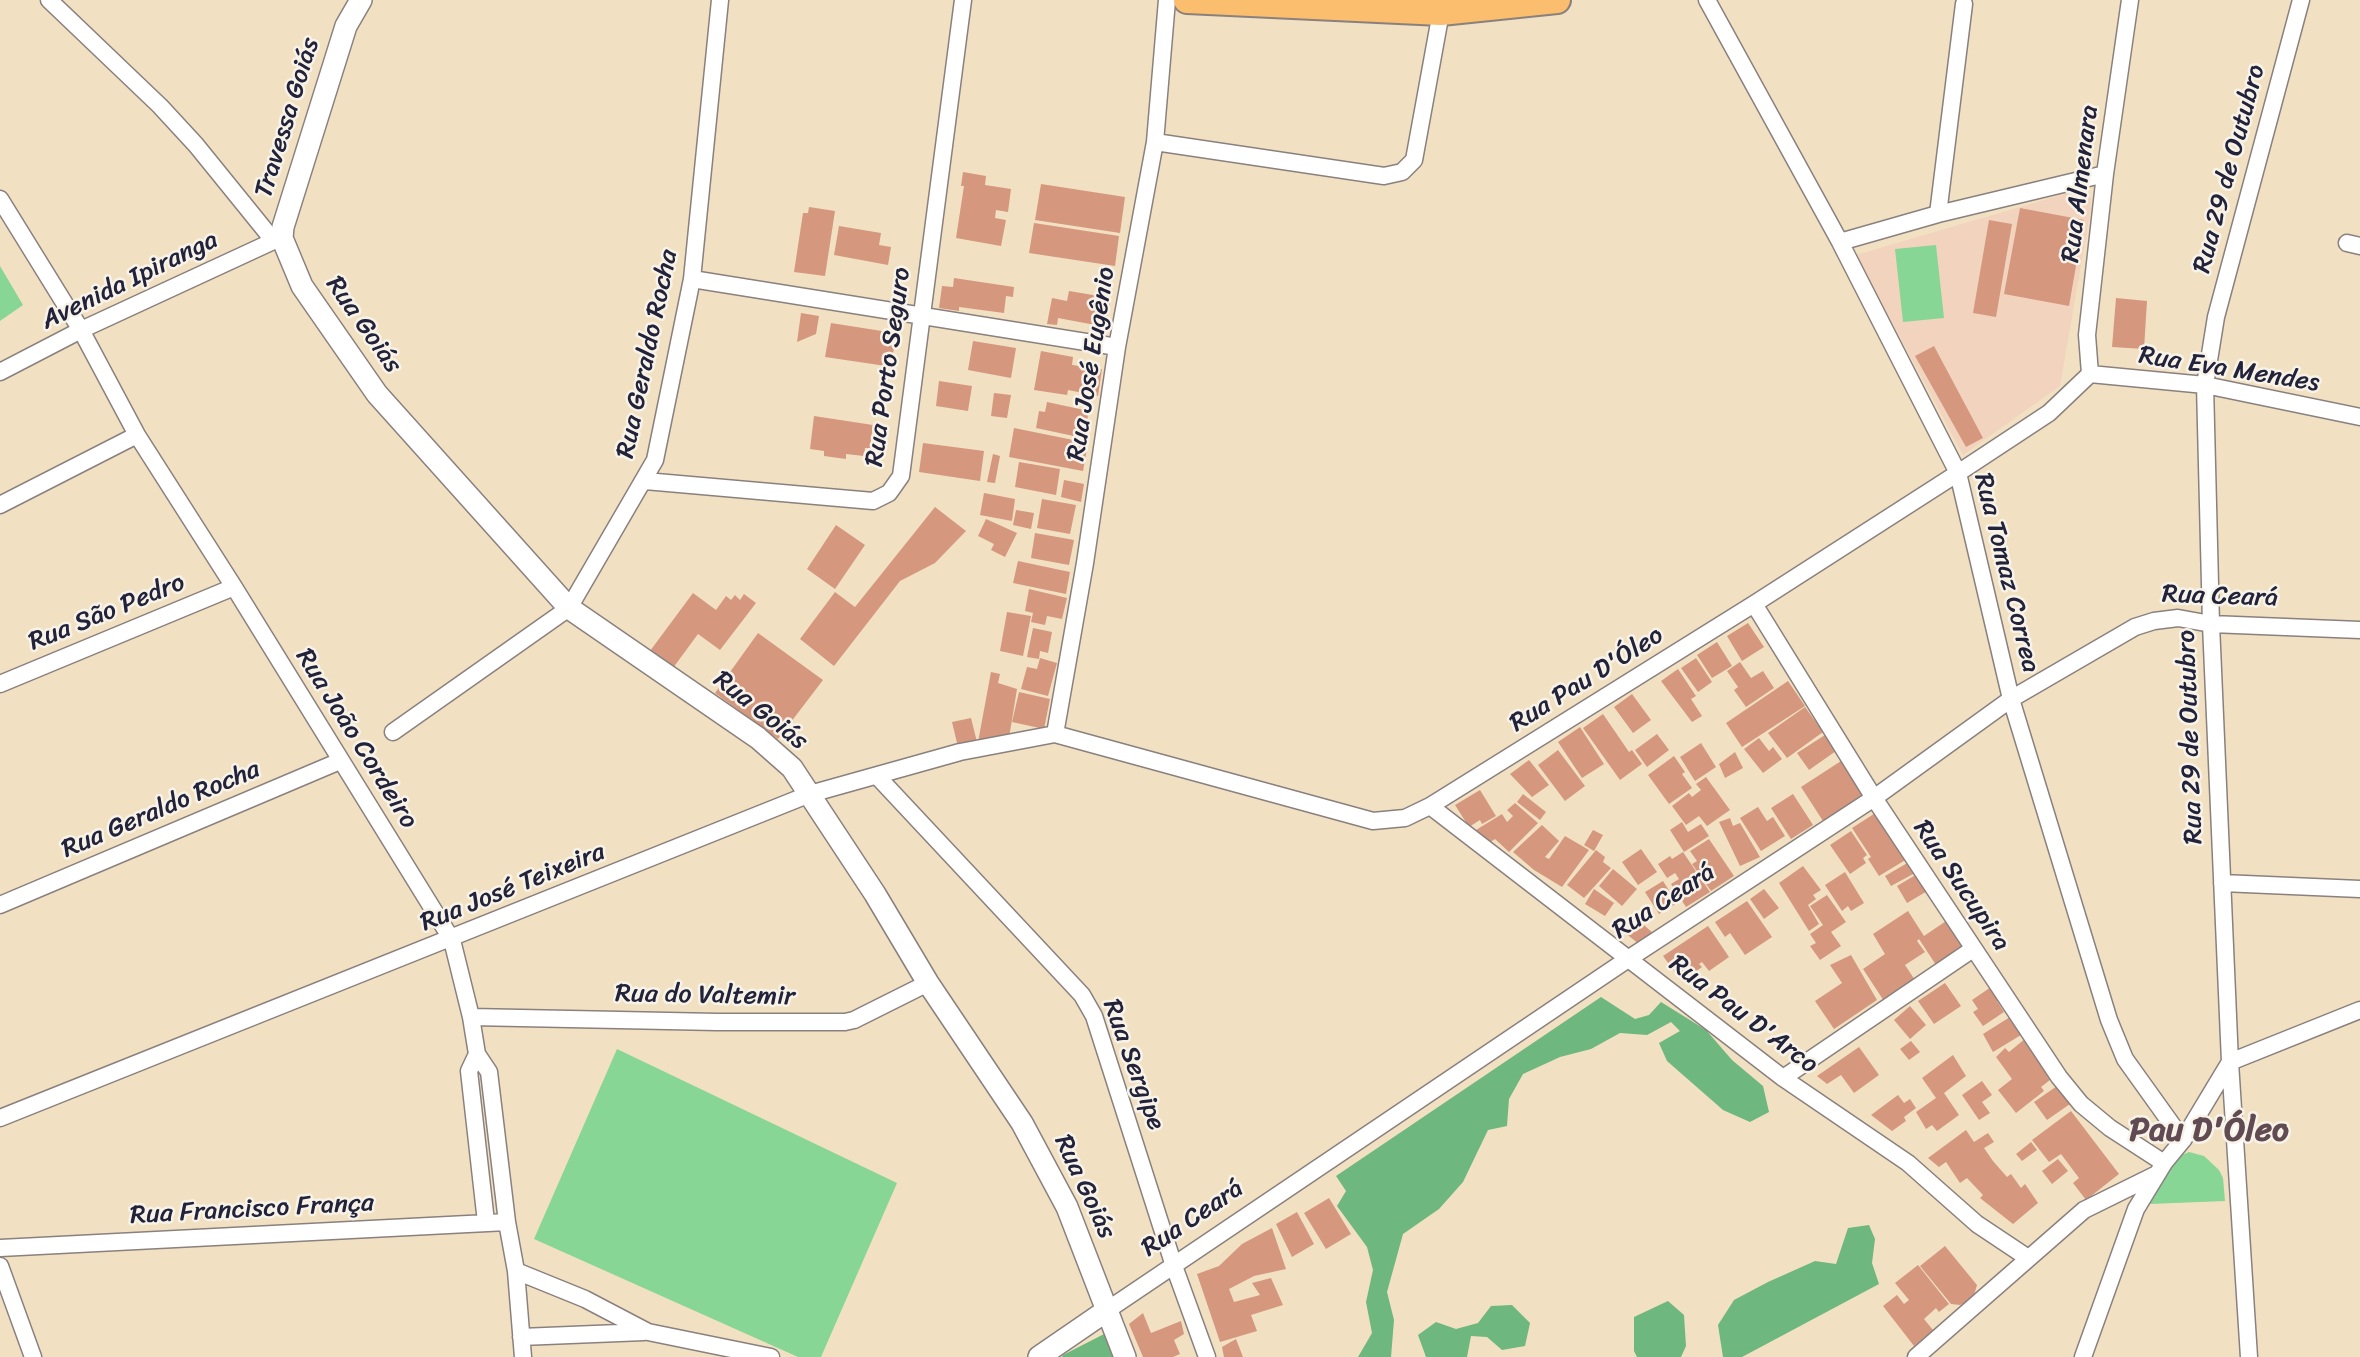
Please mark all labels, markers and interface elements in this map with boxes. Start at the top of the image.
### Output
street label: Travessa Goiás [249,34,327,202]
street label: Rua 29 de Outubro [2187,61,2273,277]
street label: Rua Almenara [2056,104,2106,264]
street label: Avenida Ipiranga [37,225,223,337]
street label: Rua Geraldo Rocha [611,247,685,461]
street label: Rua Porto Seguro [860,265,918,469]
street label: Rua José Eugênio [1061,265,1123,463]
street label: Rua Goiás [318,271,408,379]
street label: Rua Eva Mendes [2137,340,2321,400]
street label: Rua Tomaz Correa [1966,470,2046,676]
street label: Rua São Pedro [24,568,190,658]
street label: Rua Ceará [2162,579,2278,615]
street label: Rua Pau D'Óleo [1504,620,1670,740]
street label: Rua 29 de Outubro [2172,629,2210,845]
street label: Rua João Cordeiro [288,643,424,835]
street label: Rua Goiás [707,664,813,758]
street label: Rua Geraldo Rocha [57,754,265,866]
street label: Rua Sucupira [1906,815,2016,957]
street label: Rua José Teixeira [416,837,610,939]
street label: Rua Ceará [1607,857,1721,947]
street label: Rua Pau D'Arco [1662,949,1824,1081]
street label: Rua do Valtemir [615,979,795,1013]
street label: Rua Sergipe [1095,996,1171,1134]
district label: Pau D'Óleo [2129,1112,2289,1152]
street label: Rua Goiás [1046,1130,1122,1244]
street label: Rua Ceará [1136,1174,1250,1264]
street label: Rua Francisco França [129,1188,375,1232]

